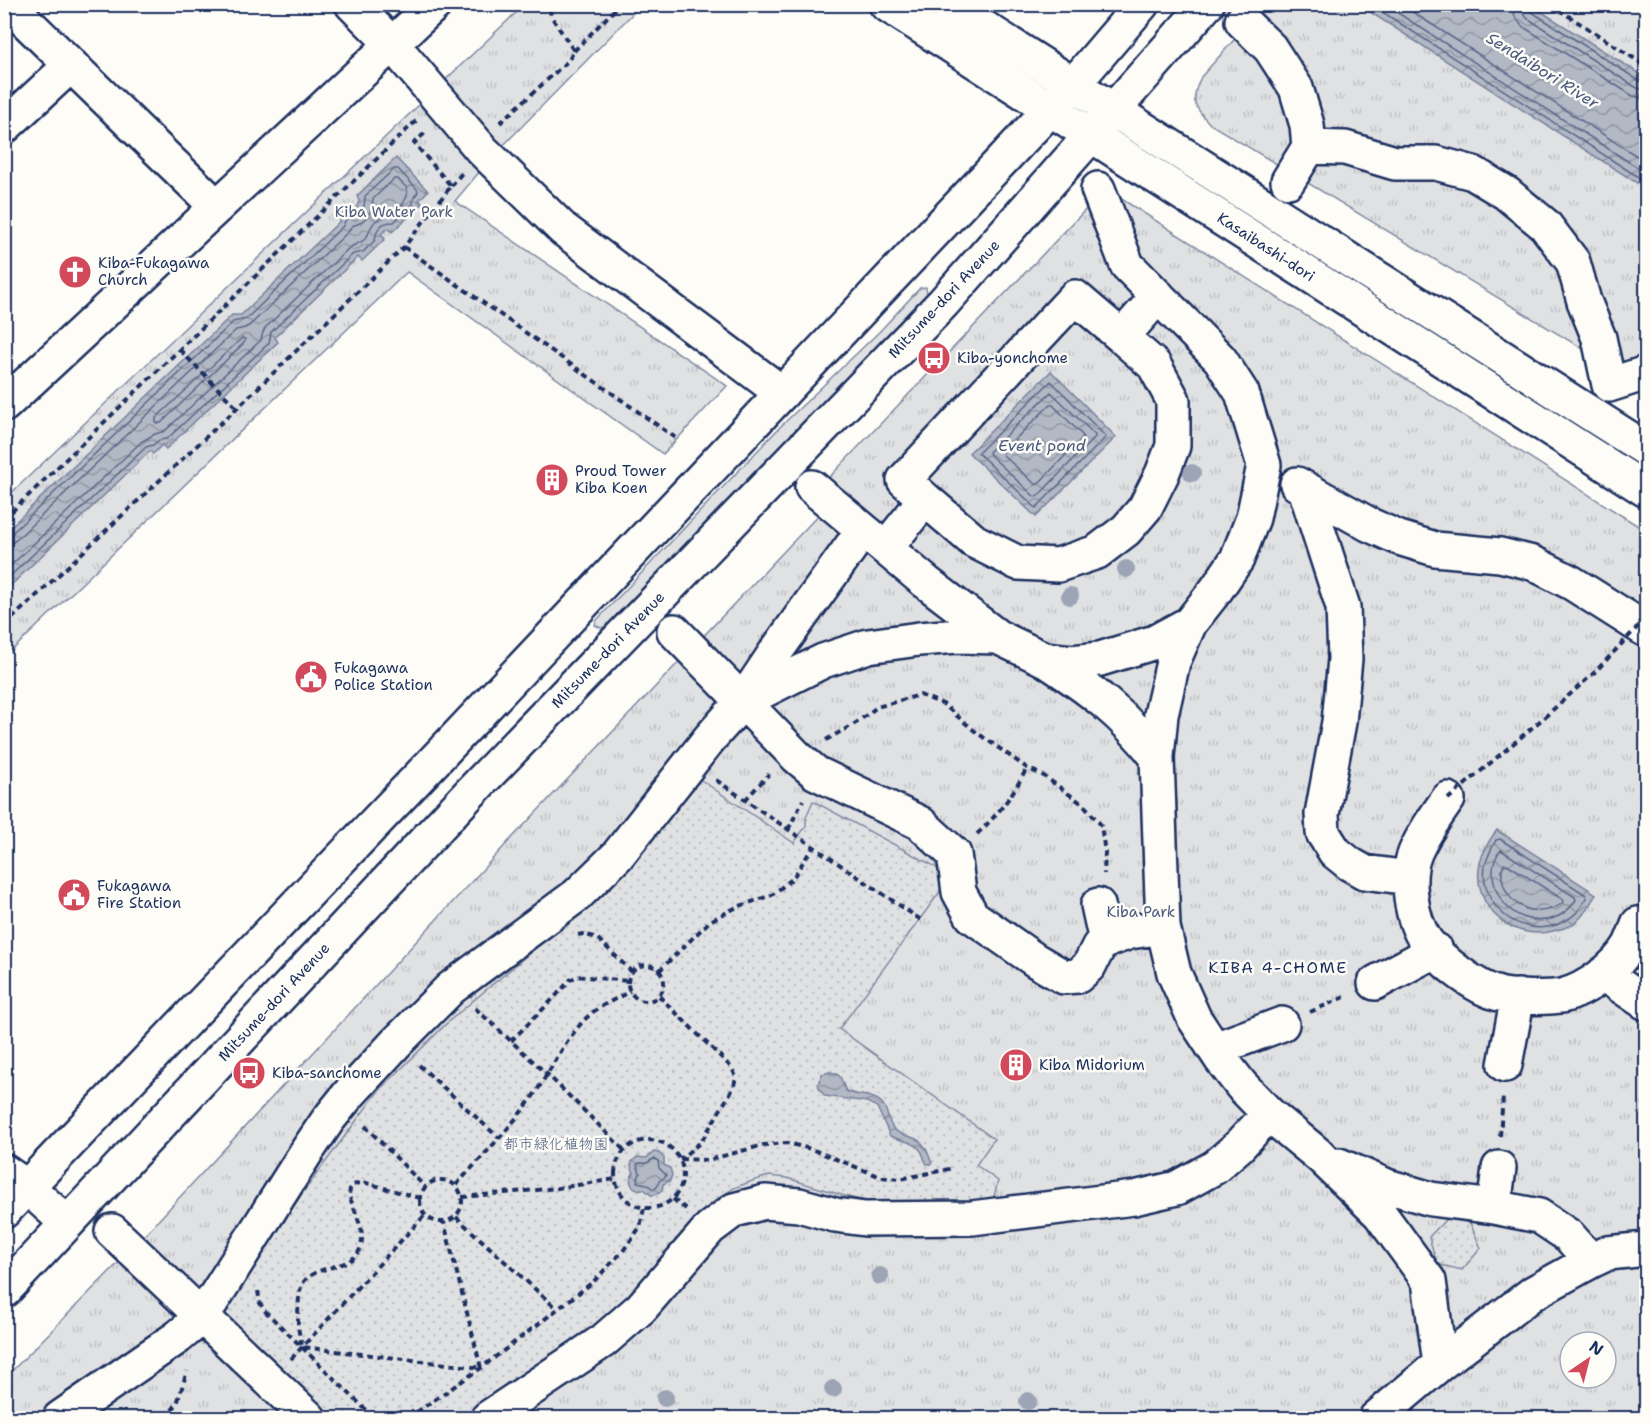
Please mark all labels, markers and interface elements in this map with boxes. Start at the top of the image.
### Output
water label: Sendaibori River [1483,27,1603,114]
park label: Kiba Water Park [335,202,453,222]
street label: Kasaibashi-dori [1213,208,1319,286]
street label: Mitsume-dori Avenue [884,235,1004,363]
place label: Kiba-Fukagawa Church [98,253,210,290]
church icon: Kiba-Fukagawa Church [57,254,93,290]
bus stop icon: Kiba-yonchome [916,340,952,376]
place label: Kiba-yonchome [957,348,1068,368]
water label: Event pond [998,435,1087,456]
place label: Proud Tower Kiba Koen [575,461,667,498]
building icon: Proud Tower Kiba Koen [534,462,570,498]
street label: Mitsume-dori Avenue [547,587,669,713]
place label: Fukagawa Police Station [334,658,433,695]
public building icon: Fukagawa Police Station [293,659,329,695]
place label: Fukagawa Fire Station [97,876,181,913]
public building icon: Fukagawa Fire Station [56,877,92,913]
park label: Kiba Park [1107,902,1175,922]
street label: Mitsume-dori Avenue [214,938,334,1066]
district label: KIBA 4-CHOME [1208,957,1348,978]
building icon: Kiba Midorium [998,1047,1034,1083]
bus stop icon: Kiba-sanchome [231,1055,267,1091]
place label: Kiba Midorium [1039,1055,1145,1075]
place label: Kiba-sanchome [272,1063,382,1083]
park label: 都市緑化植物園 [503,1134,609,1154]
north arrow [1558,1330,1618,1390]
text: N [1585,1336,1608,1360]

